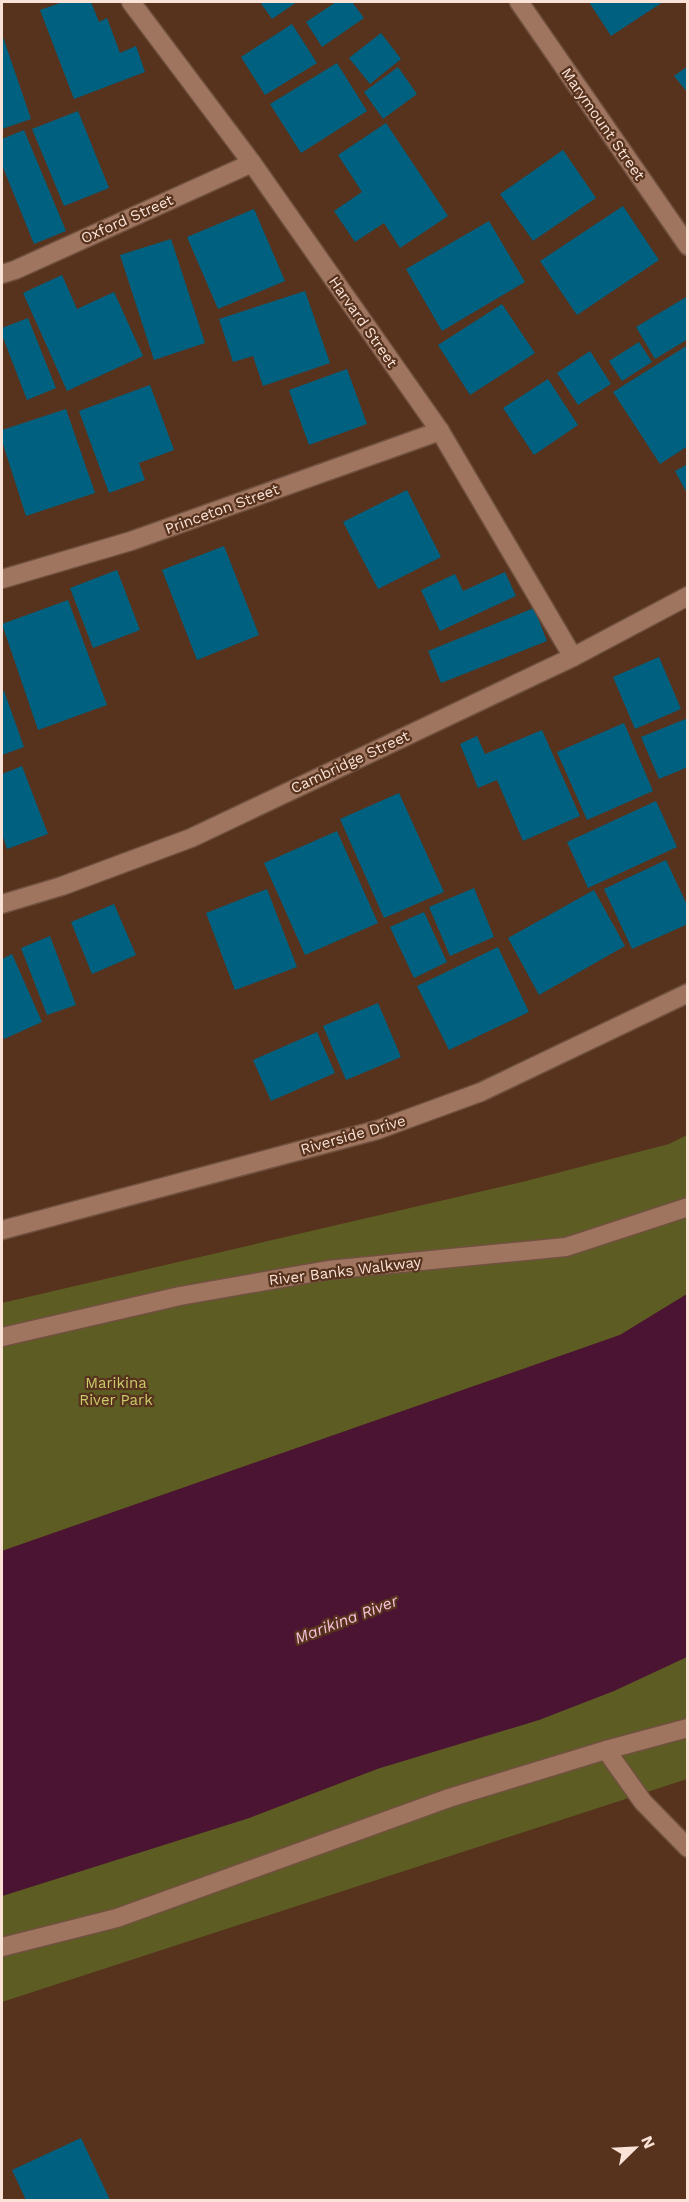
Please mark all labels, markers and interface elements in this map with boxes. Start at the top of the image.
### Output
street label: Marymount Street [557,64,649,184]
street label: Oxford Street [78,190,177,247]
street label: Harvard Street [325,273,402,372]
street label: Princeton Street [162,480,282,538]
street label: Cambridge Street [288,726,413,797]
street label: Riverside Drive [298,1111,408,1159]
street label: River Banks Walkway [268,1253,422,1289]
park label: Marikina River Park [79,1374,153,1409]
water label: Marikina River [292,1591,401,1648]
north arrow [605,2118,665,2178]
text: N [637,2133,659,2151]

